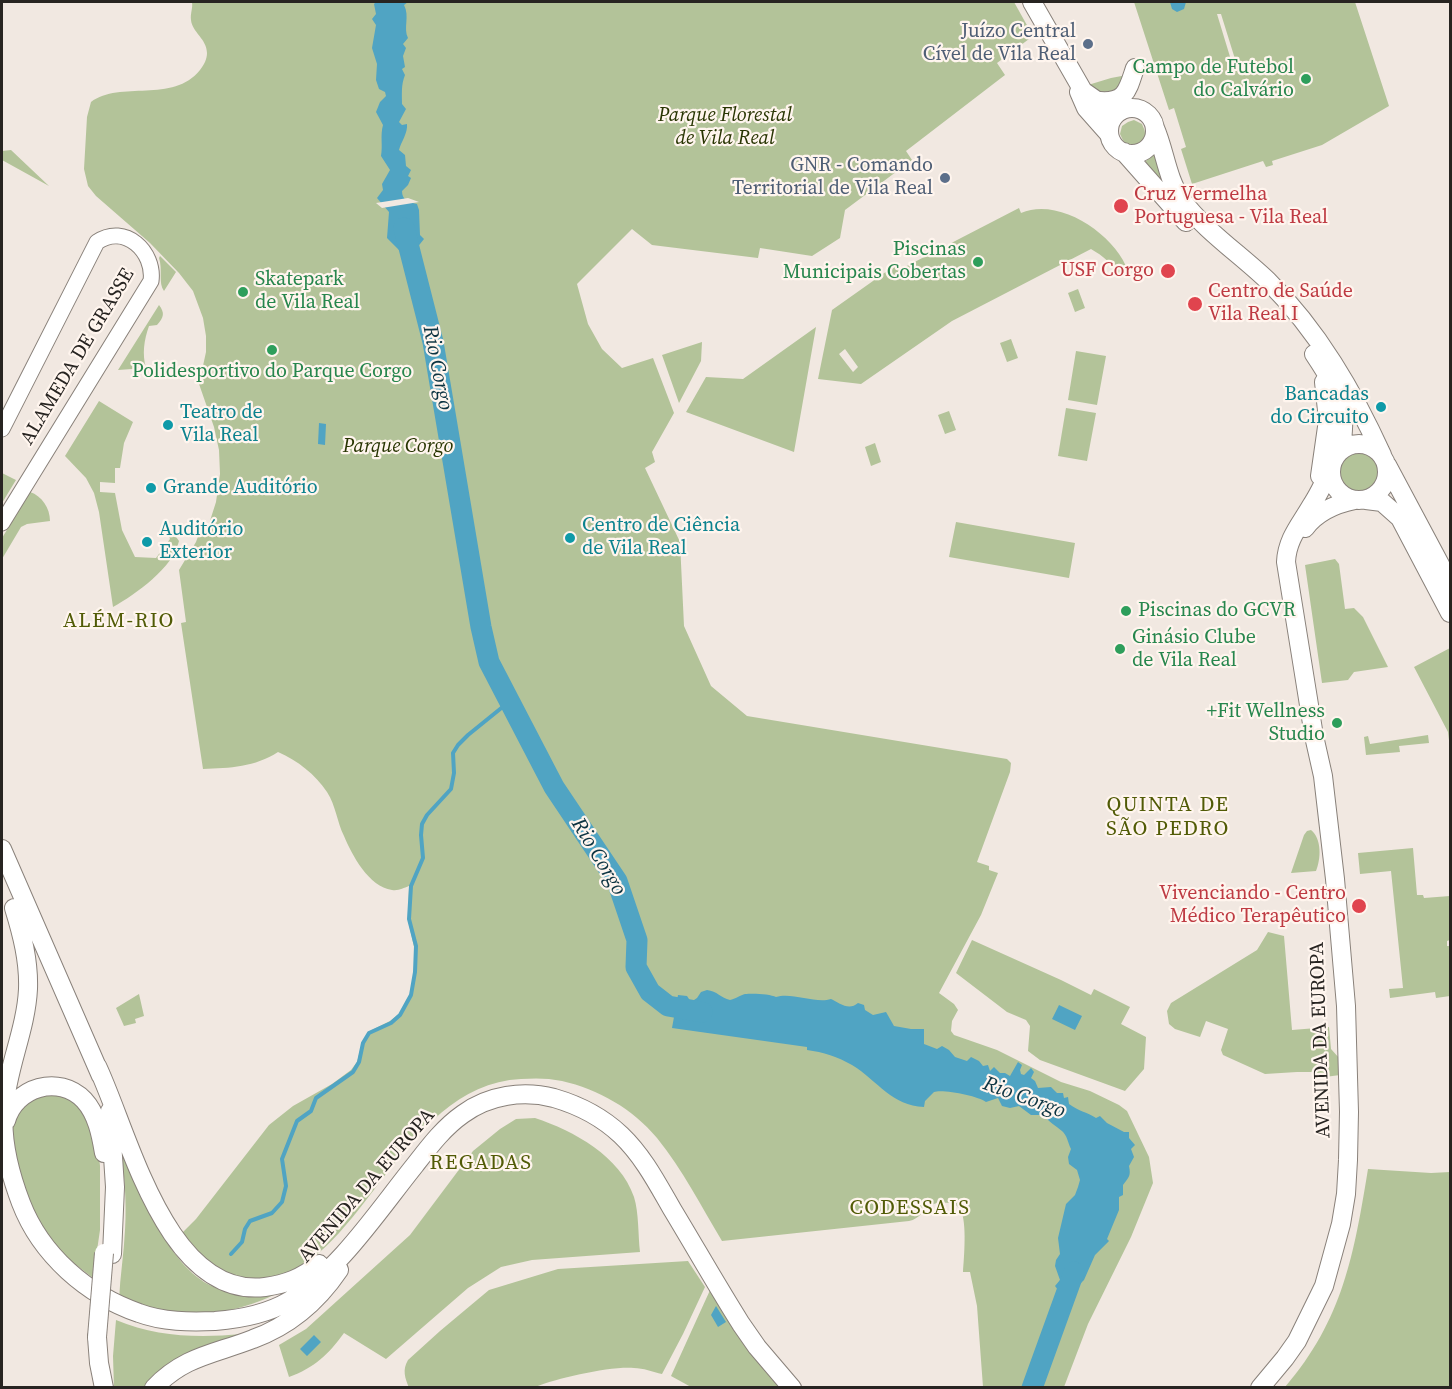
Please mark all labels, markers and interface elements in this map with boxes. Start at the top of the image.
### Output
place label: Juízo Central Cível de Vila Real [923,20,1076,67]
marker: Juízo Central Cível de Vila Real [1081,37,1095,51]
place label: Campo de Futebol do Calvário [1132,56,1294,103]
marker: Campo de Futebol do Calvário [1299,72,1313,86]
park label: Parque Florestal de Vila Real [658,104,792,151]
place label: GNR - Comando Territorial de Vila Real [732,154,933,201]
marker: GNR - Comando Territorial de Vila Real [938,171,952,185]
place label: Cruz Vermelha Portuguesa - Vila Real [1134,183,1328,230]
marker: Cruz Vermelha Portuguesa - Vila Real [1112,197,1130,215]
place label: Piscinas Municipais Cobertas [783,238,966,285]
marker: Piscinas Municipais Cobertas [971,255,985,269]
place label: USF Corgo [1061,259,1154,283]
marker: USF Corgo [1159,262,1177,280]
street label: ALAMEDA DE GRASSE [16,264,140,450]
place label: Skatepark de Vila Real [255,268,360,315]
place label: Centro de Saúde Vila Real I [1208,280,1353,327]
marker: Skatepark de Vila Real [236,285,250,299]
marker: Centro de Saúde Vila Real I [1186,295,1204,313]
water label: Rio Corgo [416,324,458,412]
marker: Polidesportivo do Parque Corgo [265,343,279,357]
place label: Polidesportivo do Parque Corgo [132,360,412,384]
place label: Bancadas do Circuito [1270,383,1369,430]
marker: Bancadas do Circuito [1374,400,1388,414]
place label: Teatro de Vila Real [180,401,263,448]
marker: Teatro de Vila Real [161,418,175,432]
park label: Parque Corgo [343,435,453,459]
place label: Grande Auditório [163,476,318,500]
marker: Grande Auditório [144,481,158,495]
place label: Centro de Ciência de Vila Real [582,514,740,561]
place label: Auditório Exterior [159,518,243,565]
marker: Centro de Ciência de Vila Real [563,531,577,545]
marker: Auditório Exterior [140,535,154,549]
place label: Piscinas do GCVR [1138,599,1296,623]
marker: Piscinas do GCVR [1119,604,1133,618]
district label: ALÉM-RIO [63,609,175,635]
place label: Ginásio Clube de Vila Real [1132,626,1256,673]
marker: Ginásio Clube de Vila Real [1113,642,1127,656]
place label: +Fit Wellness Studio [1207,700,1325,747]
marker: +Fit Wellness Studio [1330,716,1344,730]
district label: QUINTA DE SÃO PEDRO [1106,793,1230,843]
water label: Rio Corgo [565,814,631,900]
place label: Vivenciando - Centro Médico Terapêutico [1159,882,1346,929]
marker: Vivenciando - Centro Médico Terapêutico [1350,897,1368,915]
street label: AVENIDA DA EUROPA [1306,942,1336,1138]
water label: Rio Corgo [979,1071,1069,1125]
street label: AVENIDA DA EUROPA [294,1104,440,1268]
district label: REGADAS [429,1151,533,1177]
district label: CODESSAIS [849,1196,971,1222]

